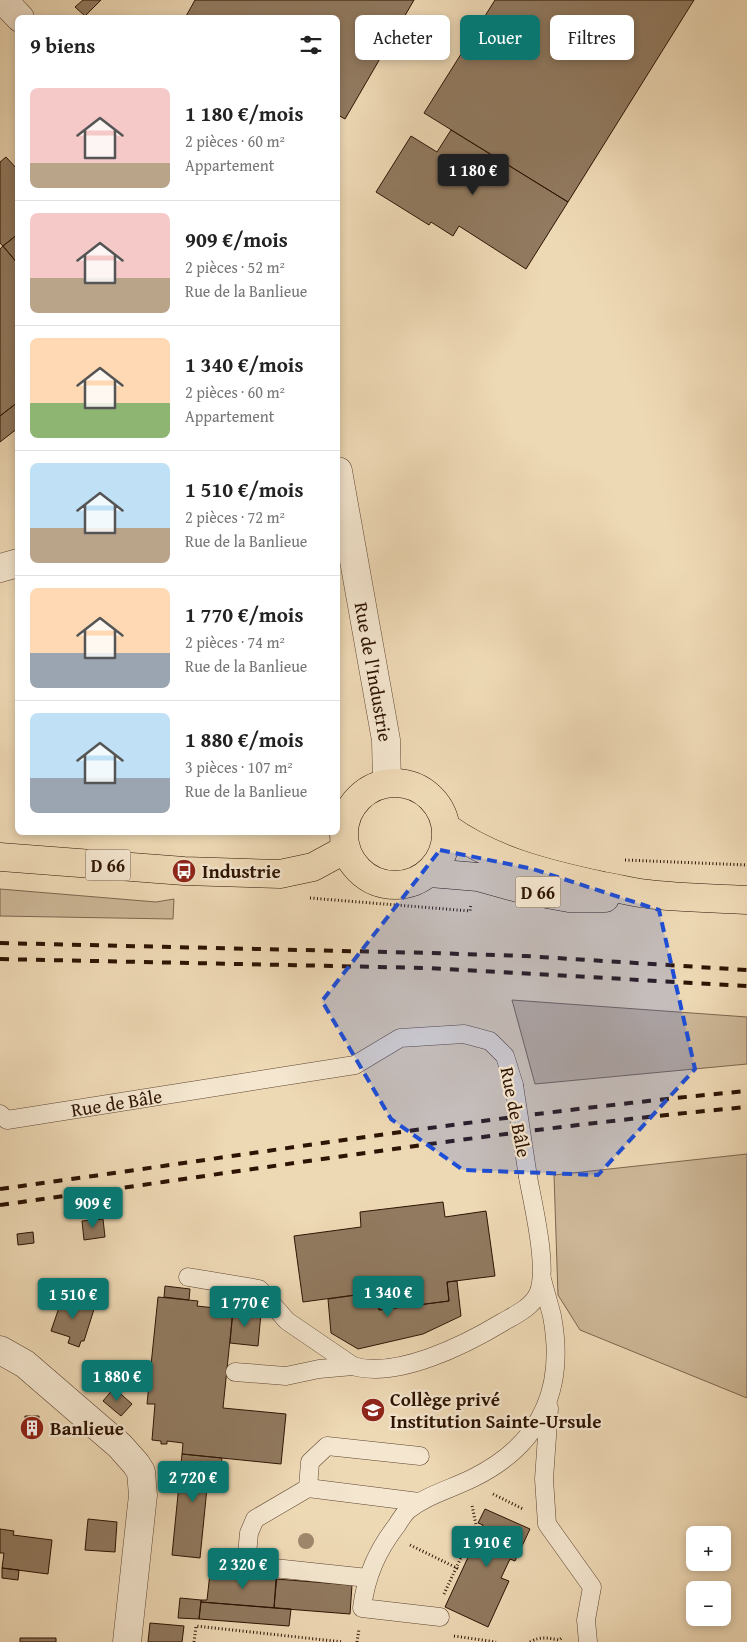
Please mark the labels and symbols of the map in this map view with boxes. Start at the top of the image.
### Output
pin: 1 180 € [427,154,519,196]
street label: Rue de l'Industrie [348,600,400,744]
road number: D 66 [86,850,130,880]
place label: Industrie [202,857,281,885]
bus stop icon: Industrie [171,858,197,884]
road number: D 66 [516,876,560,908]
street label: Rue de Bâle [494,1064,538,1160]
street label: Rue de Bâle [69,1082,164,1124]
pin: 909 € [58,1186,128,1229]
pin: 1 340 € [342,1276,434,1318]
pin: 1 510 € [27,1278,119,1320]
pin: 1 770 € [199,1286,291,1328]
pin: 1 880 € [71,1360,163,1402]
place label: Collège privé Institution Sainte-Ursule [390,1385,602,1435]
school or university icon: Collège privé Institution Sainte-Ursule [360,1397,386,1423]
place label: Banlieue [50,1414,124,1442]
building icon: Banlieue [19,1415,45,1441]
pin: 2 720 € [147,1460,239,1503]
pin: 1 910 € [441,1526,533,1568]
pin: 2 320 € [197,1548,289,1590]

